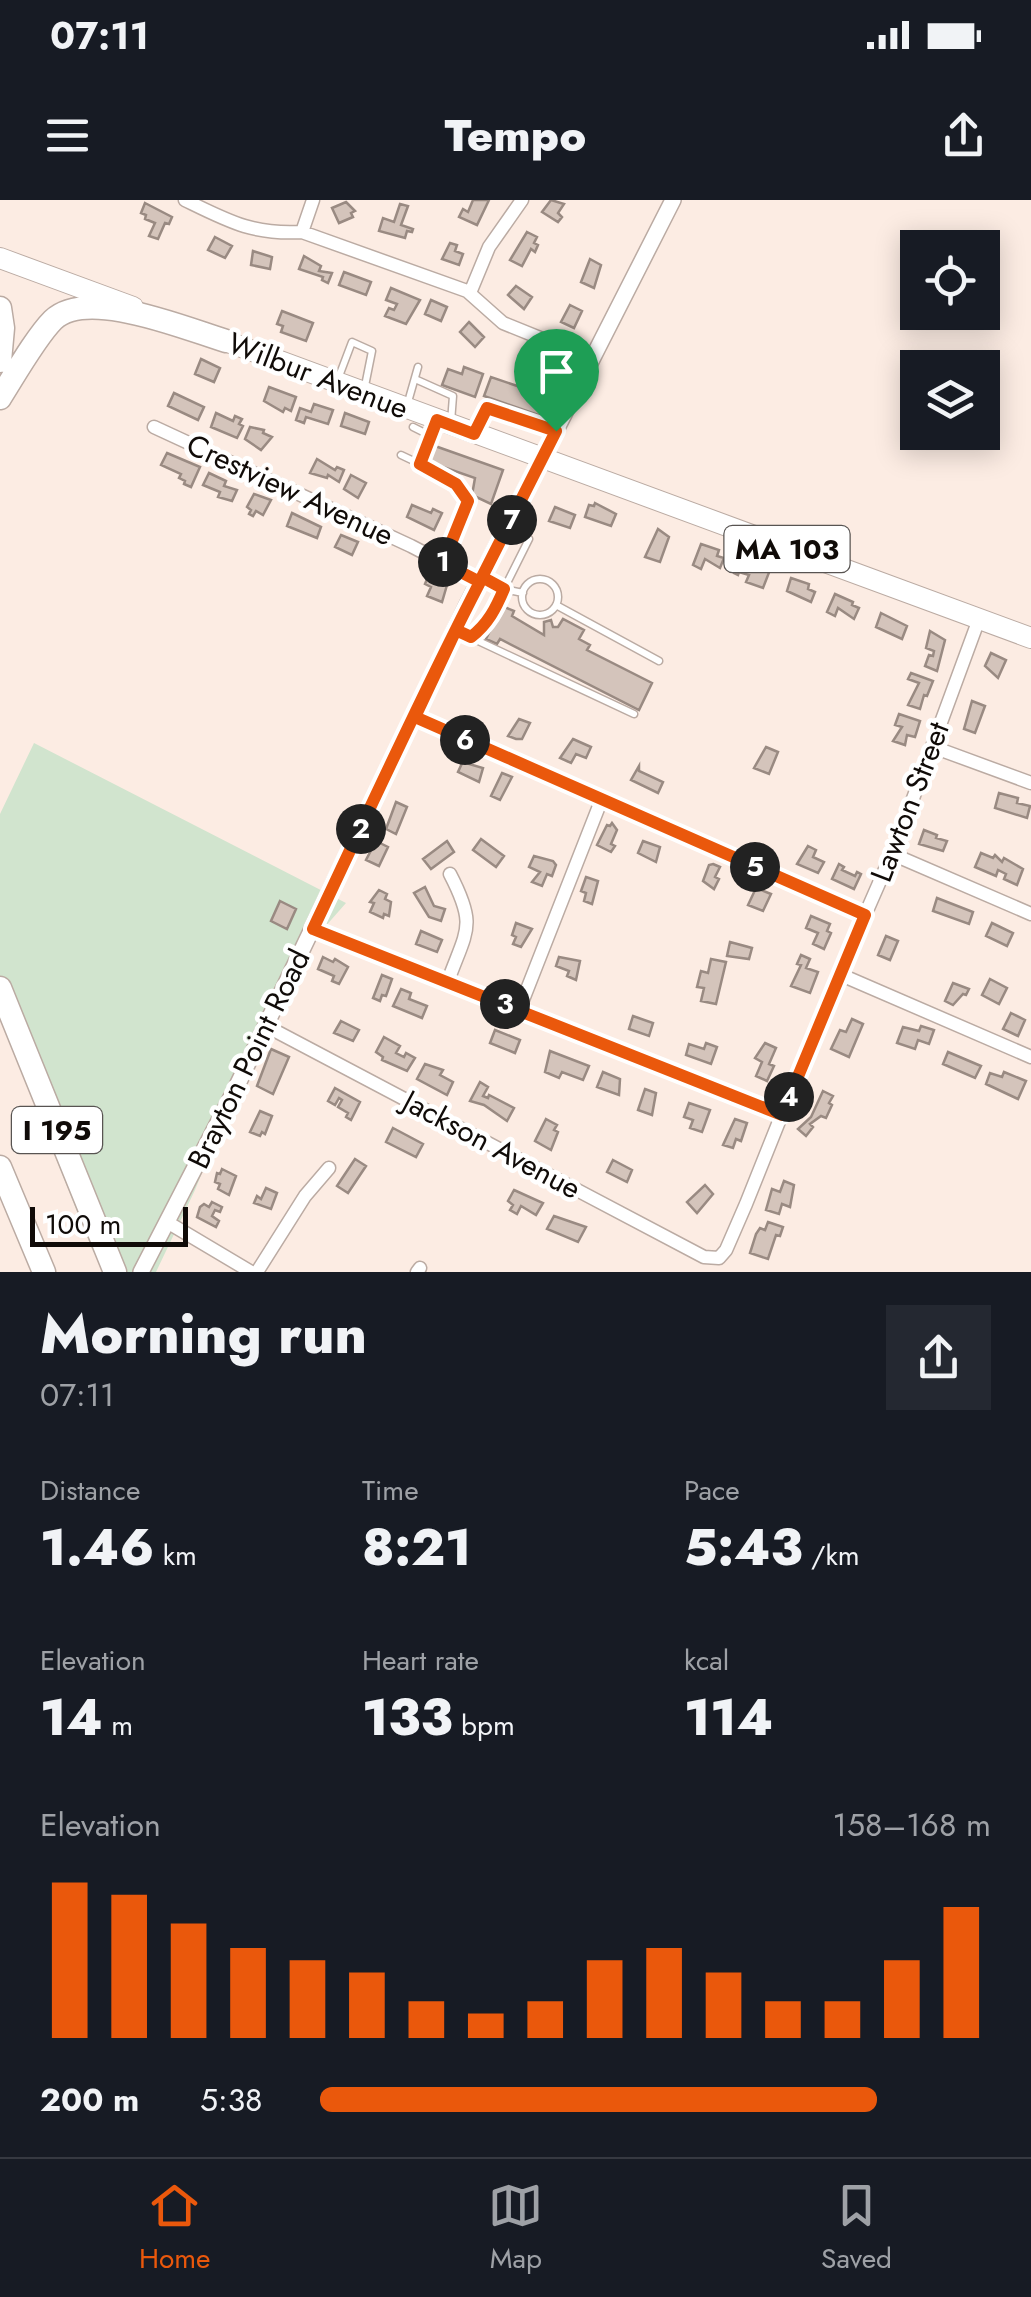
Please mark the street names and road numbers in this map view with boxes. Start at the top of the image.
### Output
street label: Wilbur Avenue [222,321,415,430]
street label: Crestview Avenue [180,423,401,556]
road number: MA 103 [724,526,850,572]
street label: Lawton Street [859,715,960,888]
street label: Brayton Point Road [177,942,320,1176]
street label: Jackson Avenue [392,1078,589,1210]
road number: I 195 [12,1107,102,1153]

